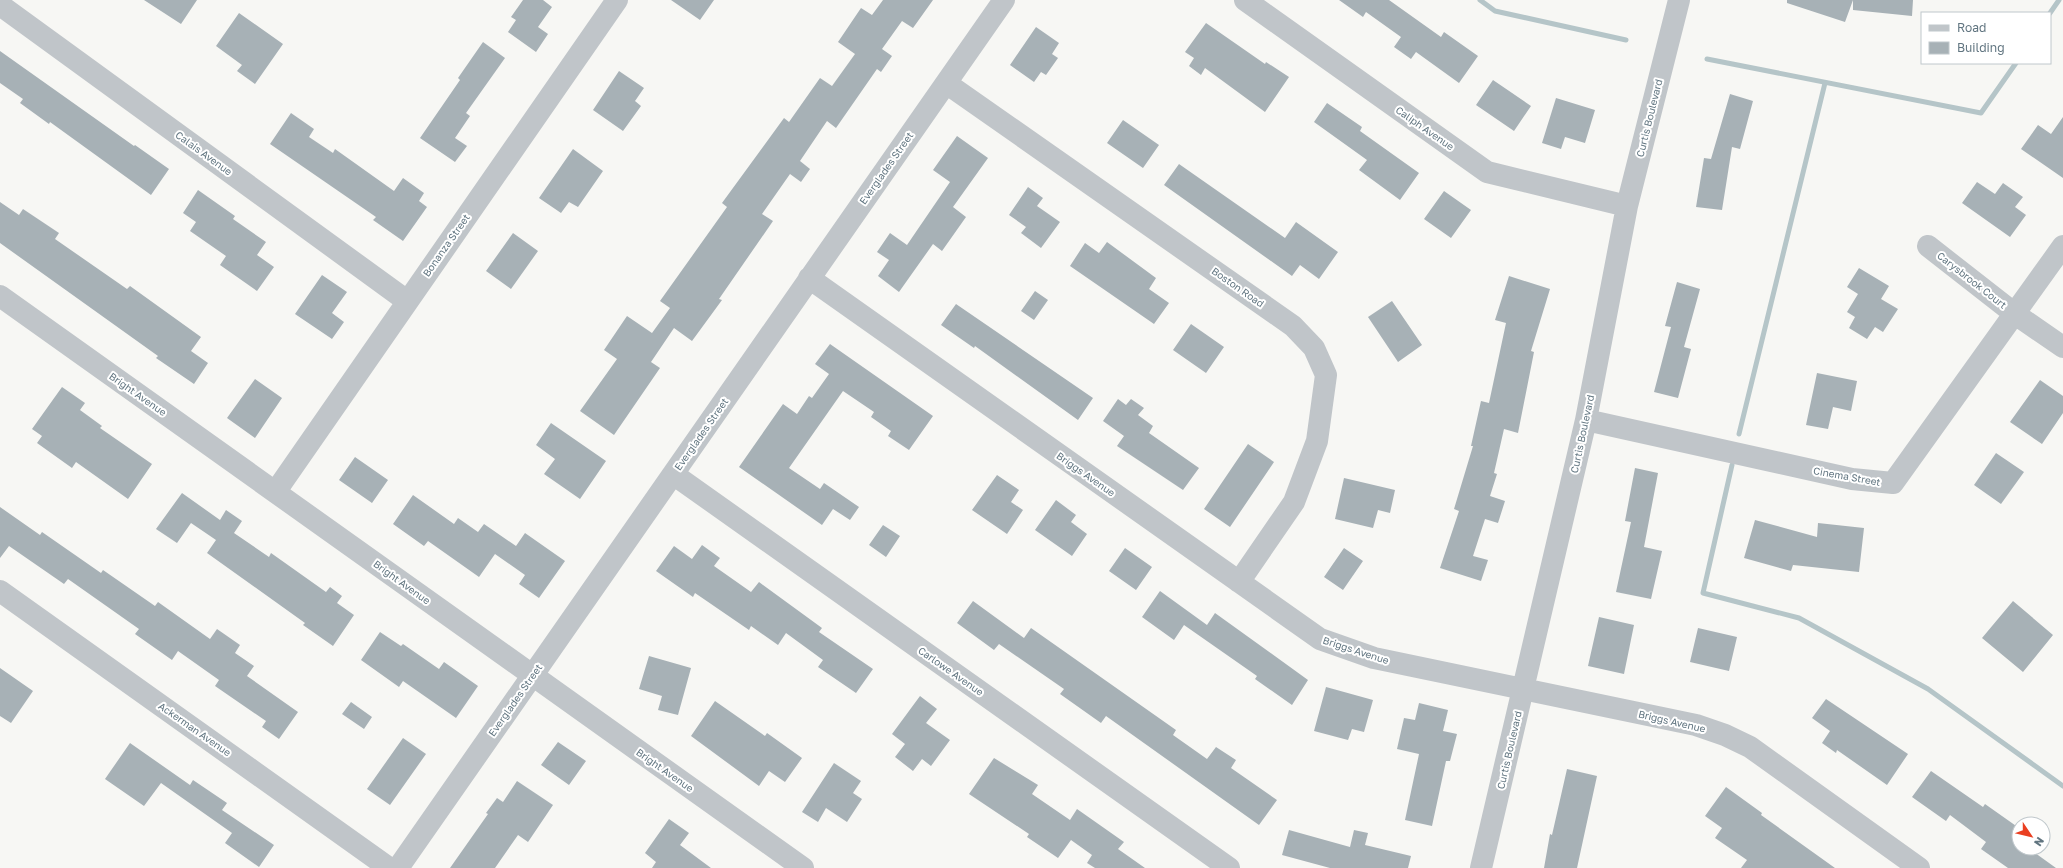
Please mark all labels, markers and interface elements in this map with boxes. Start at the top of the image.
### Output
legend [1921,12,2051,64]
text: Road [1957,20,1986,35]
text: Building [1957,40,2005,55]
street label: Curtis Boulevard [1634,78,1664,158]
street label: Caliph Avenue [1394,103,1457,153]
street label: Calais Avenue [173,128,235,178]
street label: Everglades Street [857,130,915,206]
street label: Bonanza Street [420,211,472,279]
street label: Carysbrook Court [1935,249,2009,311]
street label: Boston Road [1210,265,1266,309]
street label: Bright Avenue [107,370,169,418]
street label: Curtis Boulevard [1568,394,1596,474]
street label: Everglades Street [672,396,730,472]
street label: Briggs Avenue [1054,449,1118,499]
street label: Cinema Street [1812,464,1882,488]
street label: Bright Avenue [371,557,433,607]
street label: Briggs Avenue [1321,634,1391,666]
street label: Carlowe Avenue [916,644,986,698]
street label: Everglades Street [486,662,544,738]
street label: Ackerman Avenue [156,700,234,759]
street label: Briggs Avenue [1637,707,1707,735]
street label: Curtis Boulevard [1494,710,1524,790]
street label: Bright Avenue [634,746,696,794]
north arrow [2011,816,2051,856]
text: N [2032,835,2047,849]

